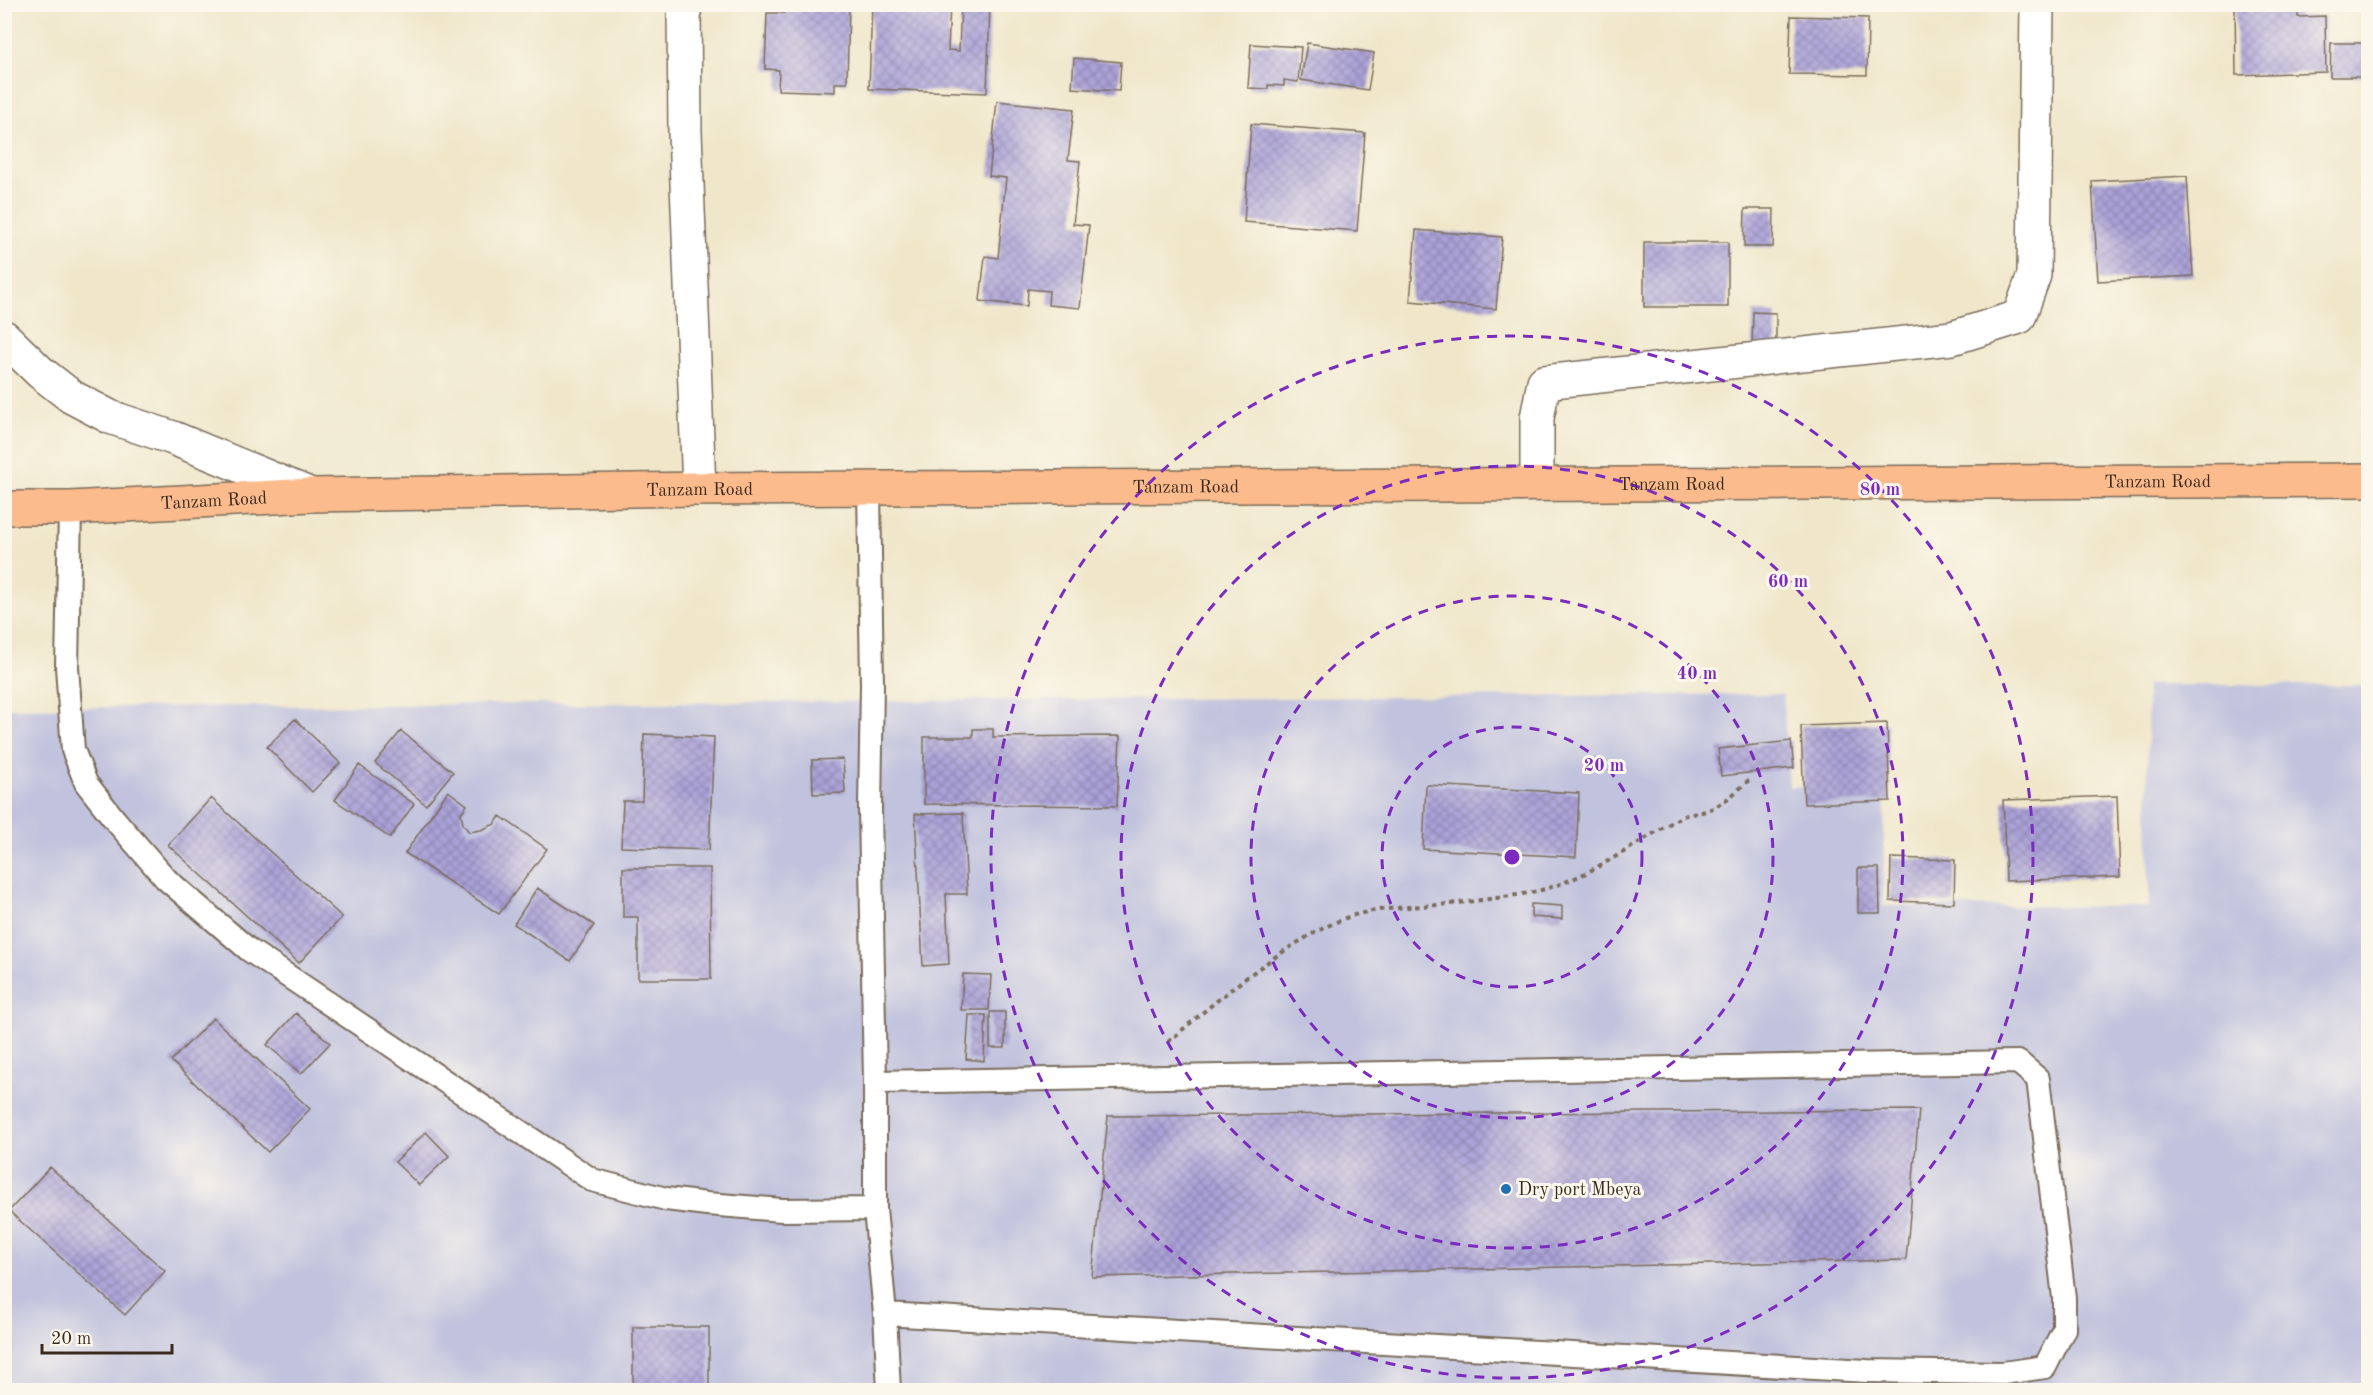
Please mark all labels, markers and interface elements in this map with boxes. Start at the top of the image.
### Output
street label: Tanzam Road [2104,473,2211,491]
street label: Tanzam Road [1618,475,1725,494]
street label: Tanzam Road [1132,478,1239,497]
street label: Tanzam Road [646,481,753,500]
text: 80 m [1860,481,1900,499]
street label: Tanzam Road [160,489,268,513]
text: 60 m [1768,573,1808,591]
text: 40 m [1677,665,1717,683]
text: 20 m [1584,757,1624,775]
centre of rings [1502,847,1522,867]
place label: Dry port Mbeya [1518,1181,1642,1199]
marker: Dry port Mbeya [1499,1182,1513,1196]
scale bar [42,1317,172,1355]
text: 20 m [51,1330,91,1348]

